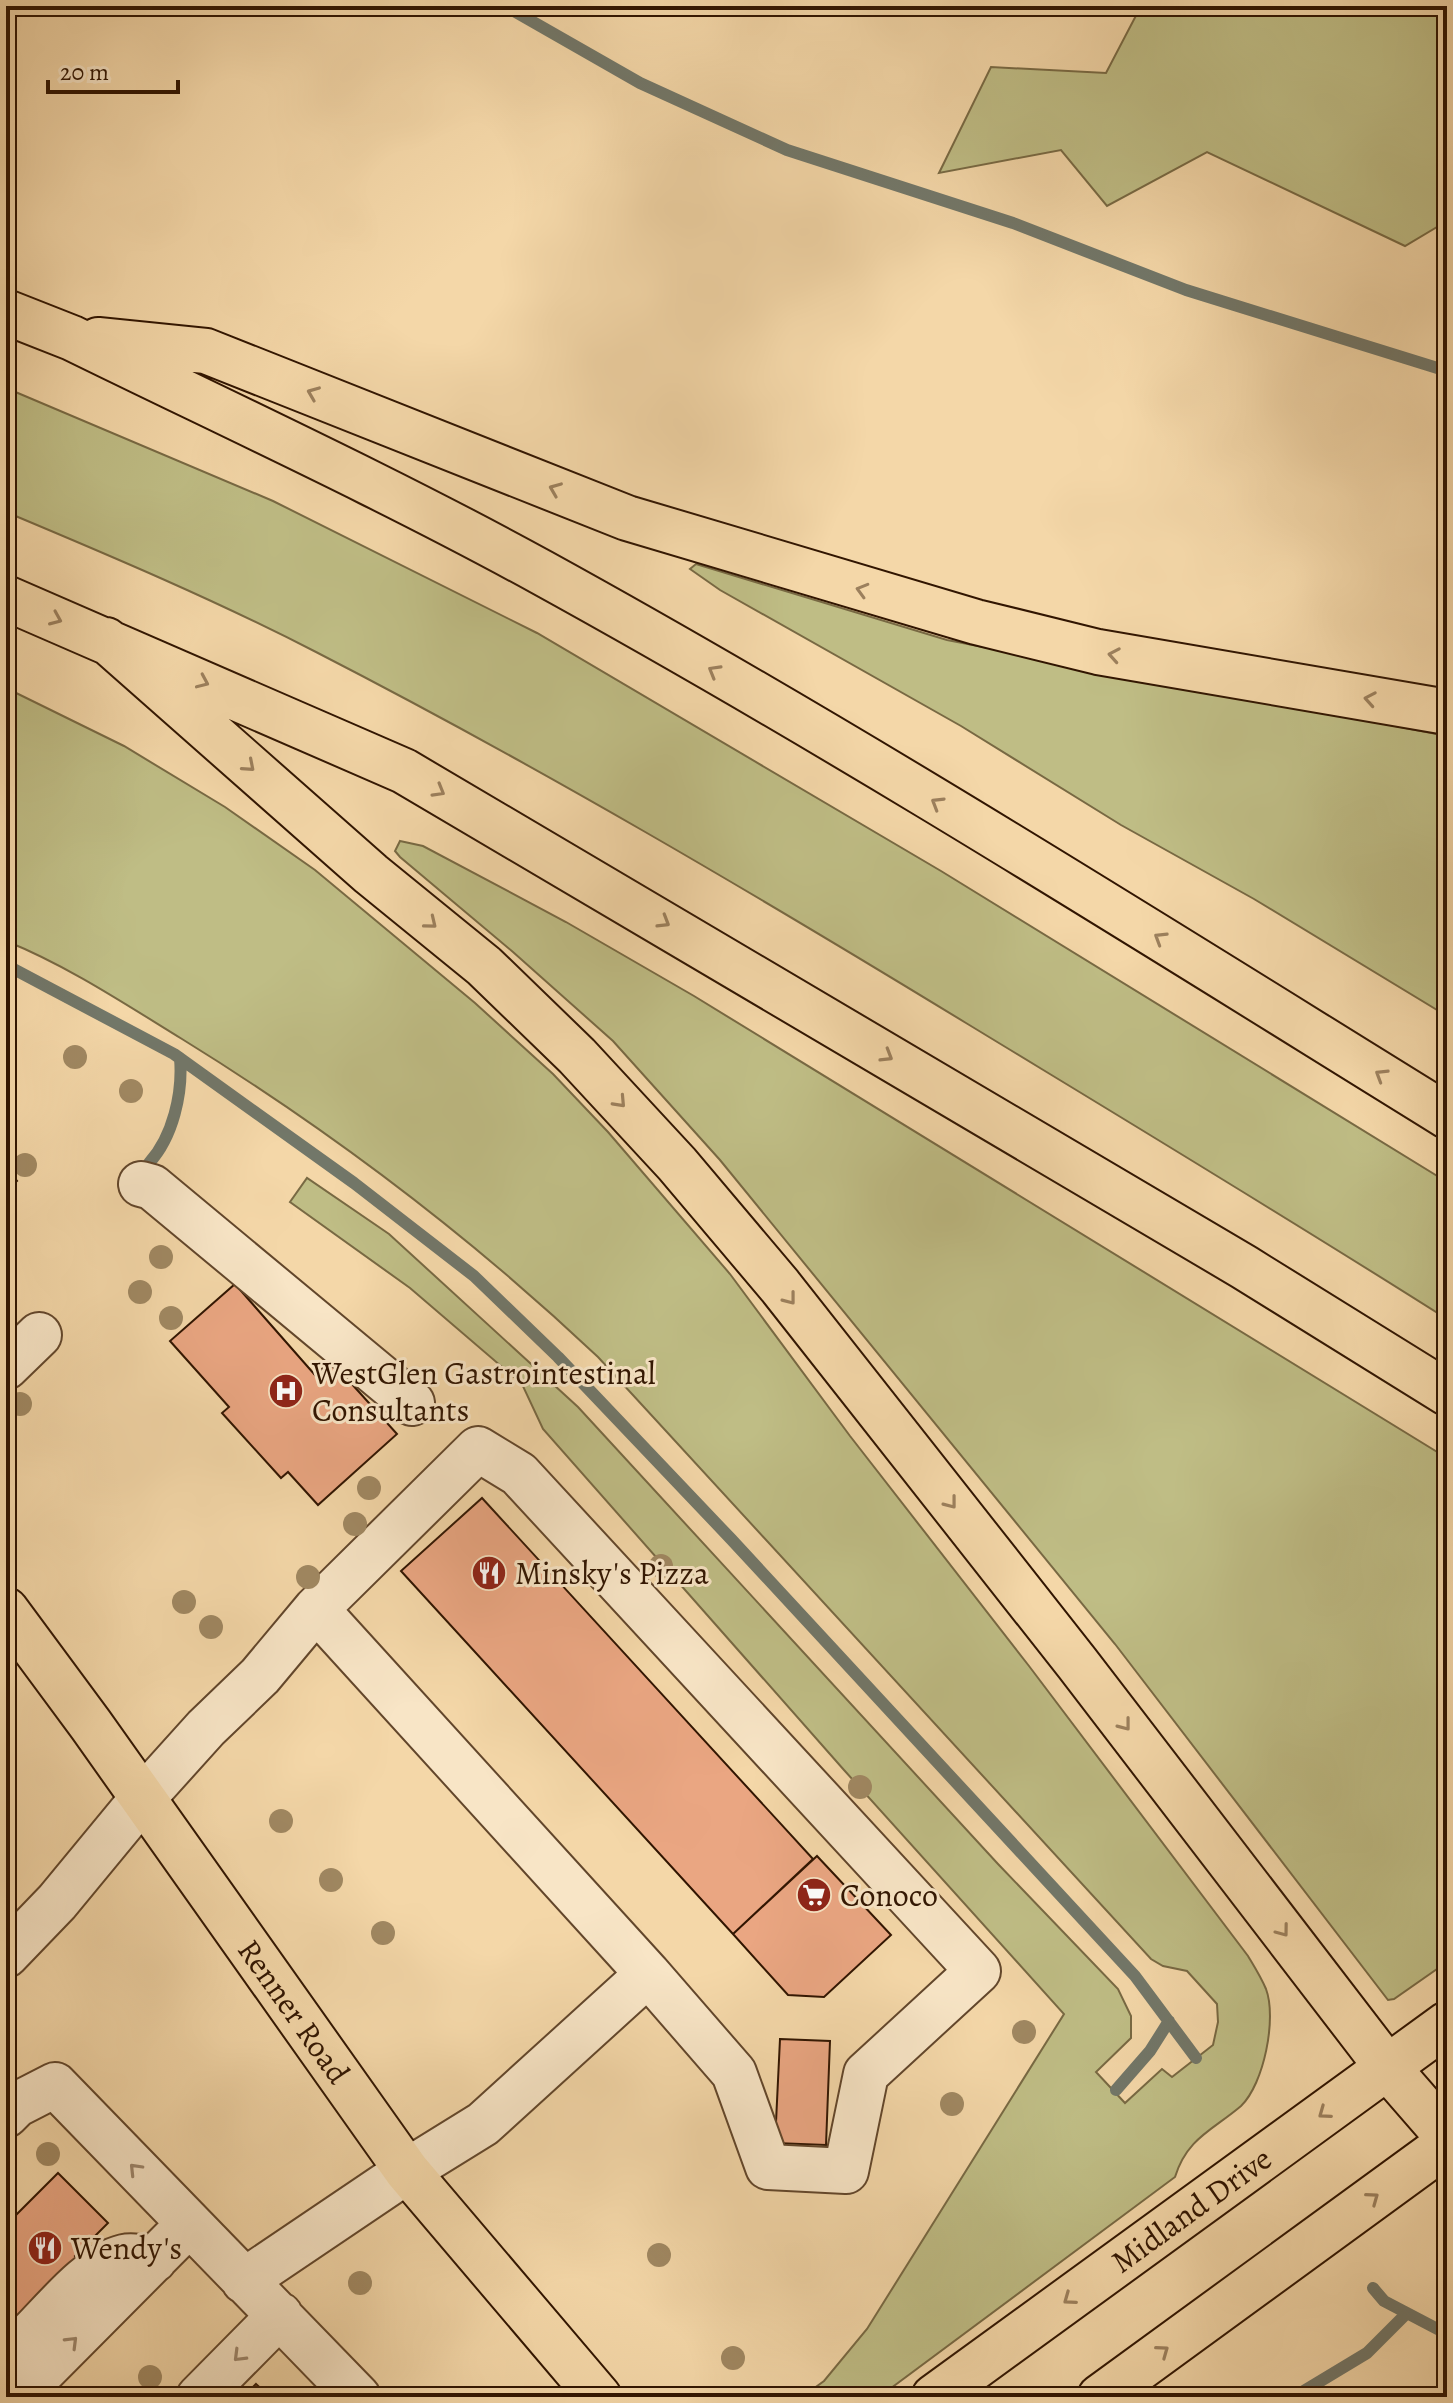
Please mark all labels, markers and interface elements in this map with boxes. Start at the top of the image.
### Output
scale bar [48,44,178,94]
text: 20 m [60,56,109,88]
one-way arrow [307,387,321,403]
one-way arrow [549,483,563,499]
one-way arrow [856,582,870,599]
one-way arrow [48,609,62,625]
one-way arrow [1107,647,1121,664]
one-way arrow [708,665,723,680]
one-way arrow [195,673,209,689]
one-way arrow [1363,692,1377,709]
one-way arrow [239,756,254,770]
one-way arrow [430,781,445,797]
one-way arrow [932,798,946,813]
one-way arrow [422,913,437,928]
one-way arrow [655,913,670,928]
one-way arrow [1154,932,1169,948]
one-way arrow [878,1046,893,1061]
one-way arrow [1375,1070,1390,1085]
one-way arrow [610,1093,625,1107]
one-way arrow [780,1289,794,1304]
place label: WestGlen Gastrointestinal Consultants [311,1351,656,1432]
hospital icon: WestGlen Gastrointestinal Consultants [267,1372,305,1410]
one-way arrow [941,1494,955,1509]
place label: Minsky's Pizza [515,1551,709,1595]
restaurant icon: Minsky's Pizza [470,1554,508,1592]
one-way arrow [1115,1716,1129,1731]
place label: Conoco [840,1873,938,1917]
supermarket icon: Conoco [795,1876,833,1914]
one-way arrow [1274,1922,1288,1937]
street label: Renner Road [228,1930,361,2093]
one-way arrow [1318,2103,1333,2118]
street label: Midland Drive [1102,2137,1280,2283]
one-way arrow [129,2164,144,2178]
one-way arrow [1364,2193,1379,2208]
place label: Wendy's [70,2226,182,2270]
restaurant icon: Wendy's [26,2229,64,2267]
one-way arrow [1063,2289,1077,2304]
one-way arrow [63,2337,77,2351]
one-way arrow [1154,2346,1168,2361]
one-way arrow [234,2347,248,2361]

